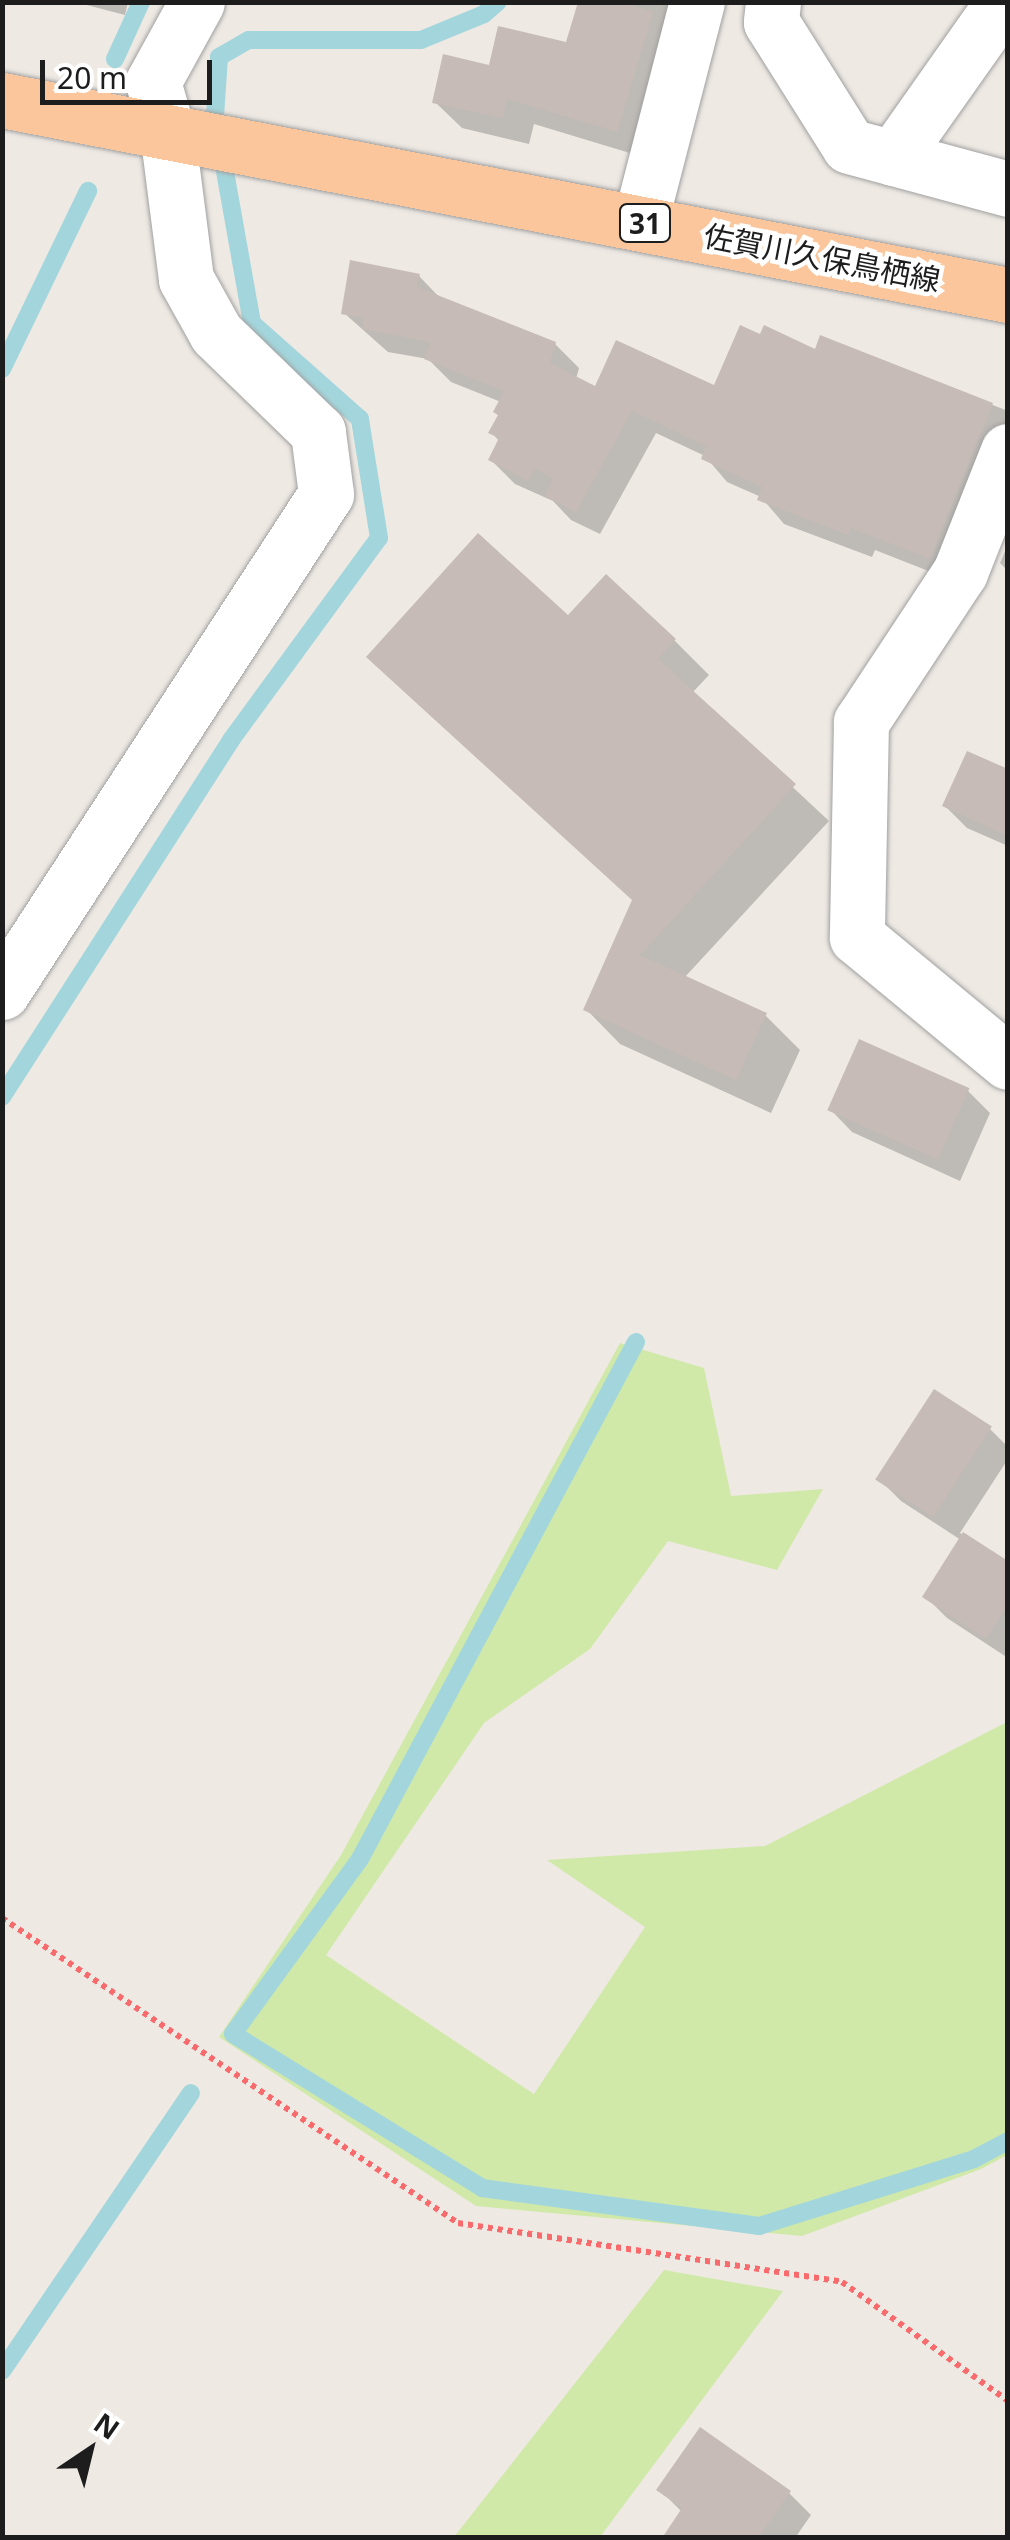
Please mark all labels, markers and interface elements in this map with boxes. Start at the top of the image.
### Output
scale bar [45,40,218,102]
text: 20 m [57,57,127,98]
road number: 31 [618,200,672,246]
street label: 佐賀川久保鳥栖線 [701,217,943,299]
north arrow [40,2400,140,2500]
text: N [87,2403,127,2448]

